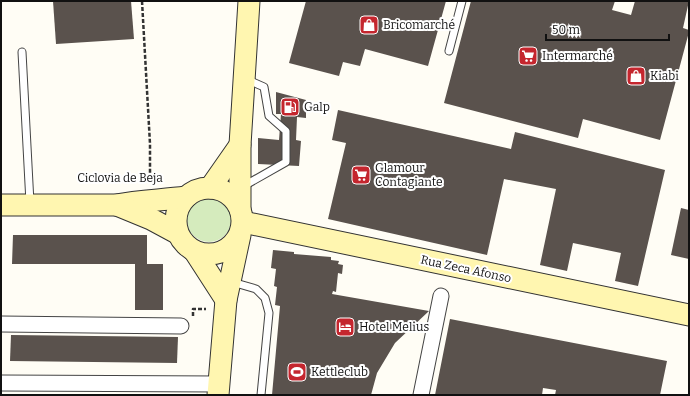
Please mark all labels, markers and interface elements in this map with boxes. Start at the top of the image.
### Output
shop icon: Bricomarché [358,14,380,36]
scale bar [546,16,669,42]
place label: Bricomarché [383,18,455,32]
text: 50 m [552,23,581,37]
supermarket icon: Intermarché [517,45,539,67]
place label: Intermarché [542,49,613,63]
shop icon: Kiabi [625,65,647,87]
place label: Kiabi [650,69,679,83]
fuel station icon: Galp [279,96,301,118]
place label: Galp [304,100,330,114]
place label: Glamour Contagiante [375,161,443,189]
supermarket icon: Glamour Contagiante [350,164,372,186]
street label: Ciclovia de Beja [77,171,163,185]
street label: Rua Zeca Afonso [419,253,513,285]
hotel icon: Hotel Melius [334,316,356,338]
place label: Hotel Melius [359,320,429,334]
sports icon: Kettleclub [286,361,308,383]
place label: Kettleclub [311,365,368,379]

